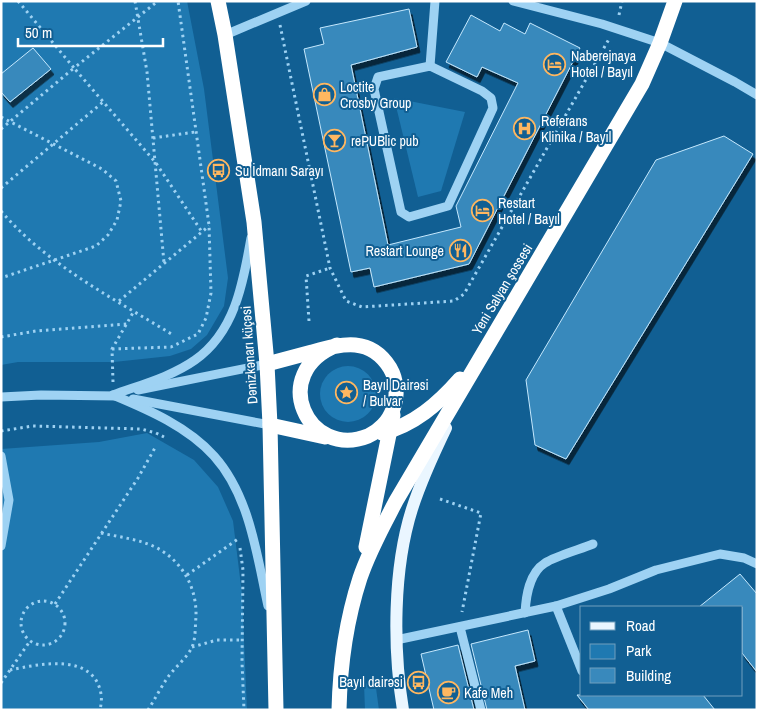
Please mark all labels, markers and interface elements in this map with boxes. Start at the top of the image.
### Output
scale bar [18,15,162,47]
text: 50 m [25,22,52,43]
place label: Naberejnaya Hotel / Bayıl [571,47,637,81]
hotel icon: Naberejnaya Hotel / Bayıl [543,52,567,76]
place label: Loctite Crosby Group [340,78,411,112]
shop icon: Loctite Crosby Group [312,83,336,107]
place label: Referans Klinika / Bayıl [541,112,611,146]
hospital icon: Referans Klinika / Bayıl [513,117,537,141]
bar icon: rePUBlic pub [323,129,347,153]
place label: rePUBlic pub [351,132,419,150]
bus stop icon: Su İdmanı Sarayı [207,159,231,183]
place label: Su İdmanı Sarayı [235,162,324,180]
place label: Restart Hotel / Bayıl [498,194,560,228]
hotel icon: Restart Hotel / Bayıl [470,199,494,223]
restaurant icon: Restart Lounge [448,239,472,263]
street label: Yeni Salyan şossesi [468,240,536,338]
place label: Restart Lounge [366,242,444,260]
street label: Dənizkənarı küçəsi [237,305,261,405]
place label: Bayıl Dairəsi / Bulvar [363,376,429,410]
place icon: Bayıl Dairəsi / Bulvar [335,381,359,405]
legend [580,606,743,696]
text: Road [626,615,655,636]
text: Park [626,640,652,661]
text: Building [626,665,671,686]
bus stop icon: Bayıl dairəsi [407,670,431,694]
place label: Bayıl dairəsi [339,673,403,691]
cafe icon: Kafe Meh [436,681,460,705]
place label: Kafe Meh [464,684,513,702]

